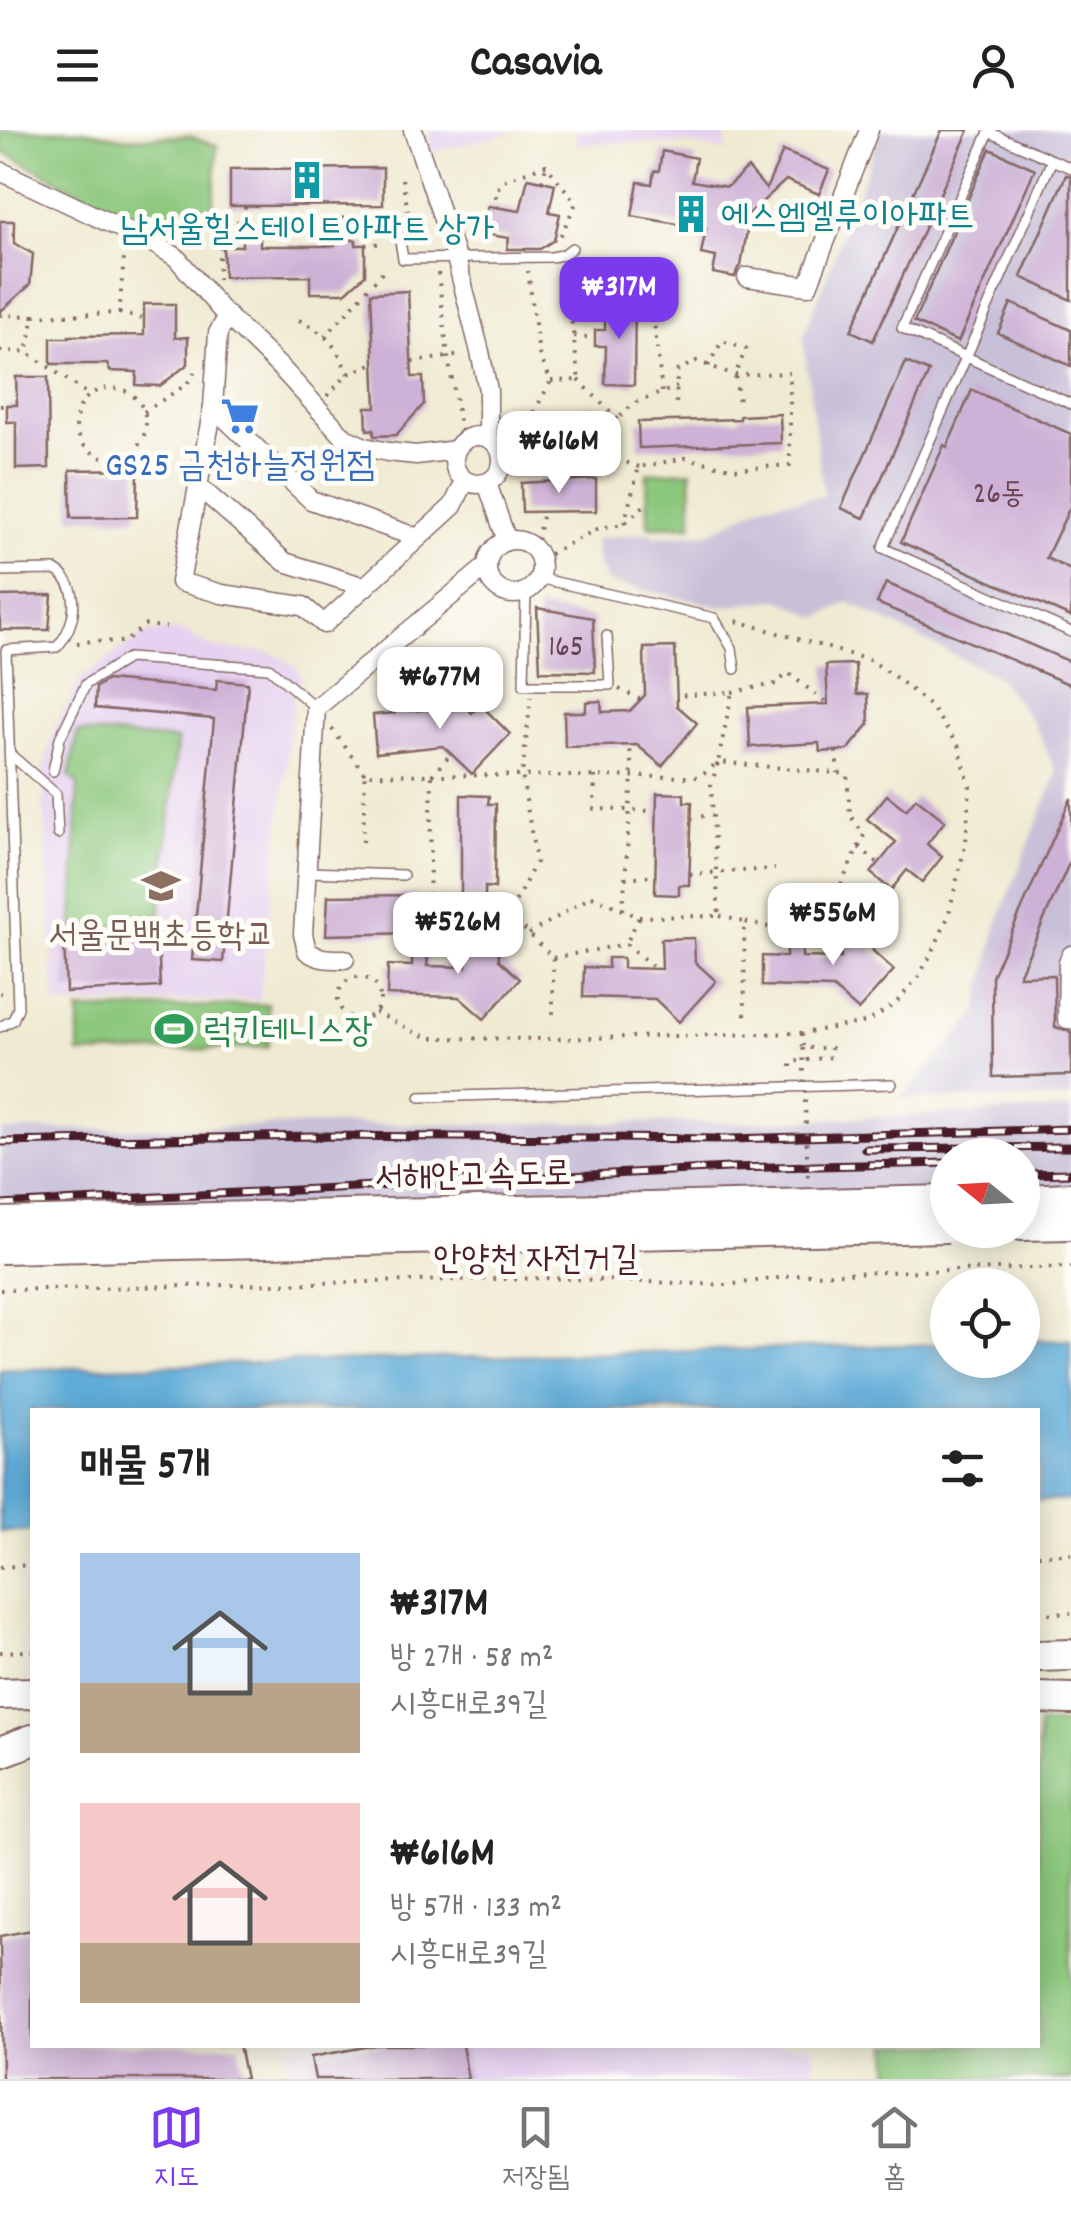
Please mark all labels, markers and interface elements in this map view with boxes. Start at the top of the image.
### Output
text: Casavia [470,33,601,97]
icon: menu [50,38,105,93]
icon: person [966,38,1021,93]
building icon: 남서울힐스테이트아파트 상가 [286,159,328,201]
building icon: 에스엠엘루이아파트 [670,193,712,235]
place label: 에스엠엘루이아파트 [721,194,974,244]
place label: 남서울힐스테이트아파트 상가 [120,207,494,257]
pin: ₩317M [549,257,689,342]
text: ₩317M [582,266,656,312]
supermarket icon: GS25 금천하늘정원점 [219,395,261,437]
pin: ₩616M [489,411,629,496]
text: ₩616M [519,420,599,466]
place label: GS25 금천하늘정원점 [105,443,375,493]
house number: 26동 [973,475,1025,518]
house number: 165 [548,628,584,671]
pin: ₩677M [370,647,510,732]
text: ₩677M [399,656,481,702]
school or university icon: 서울문백초등학교 [140,865,182,907]
pin: ₩556M [763,883,903,968]
pin: ₩526M [388,892,528,977]
text: ₩556M [790,892,876,938]
text: ₩526M [415,901,501,947]
place label: 서울문백초등학교 [48,913,274,963]
sports icon: 럭키테니스장 [153,1008,195,1050]
place label: 럭키테니스장 [204,1009,373,1059]
north arrow [930,1138,1040,1248]
map controls [930,1138,1040,1378]
street label: 서해안고속도로 [374,1151,572,1205]
street label: 안양천 자전거길 [433,1237,639,1287]
button: locate [930,1268,1040,1378]
text: 매물 5개 [80,1439,210,1499]
icon: filters [935,1441,990,1496]
text: ₩317M [390,1576,488,1636]
icon: home [160,1593,280,1713]
text: 방 2개 · 58 m² [390,1637,553,1683]
text: 시흥대로39길 [390,1684,548,1730]
text: ₩616M [390,1826,495,1886]
icon: home [160,1843,280,1963]
text: 방 5개 · 133 m² [390,1887,562,1933]
text: 시흥대로39길 [390,1934,548,1980]
tab: 지도 [149,2100,204,2200]
tab: 저장됨 [502,2100,569,2200]
tab: 홈 [867,2100,922,2200]

